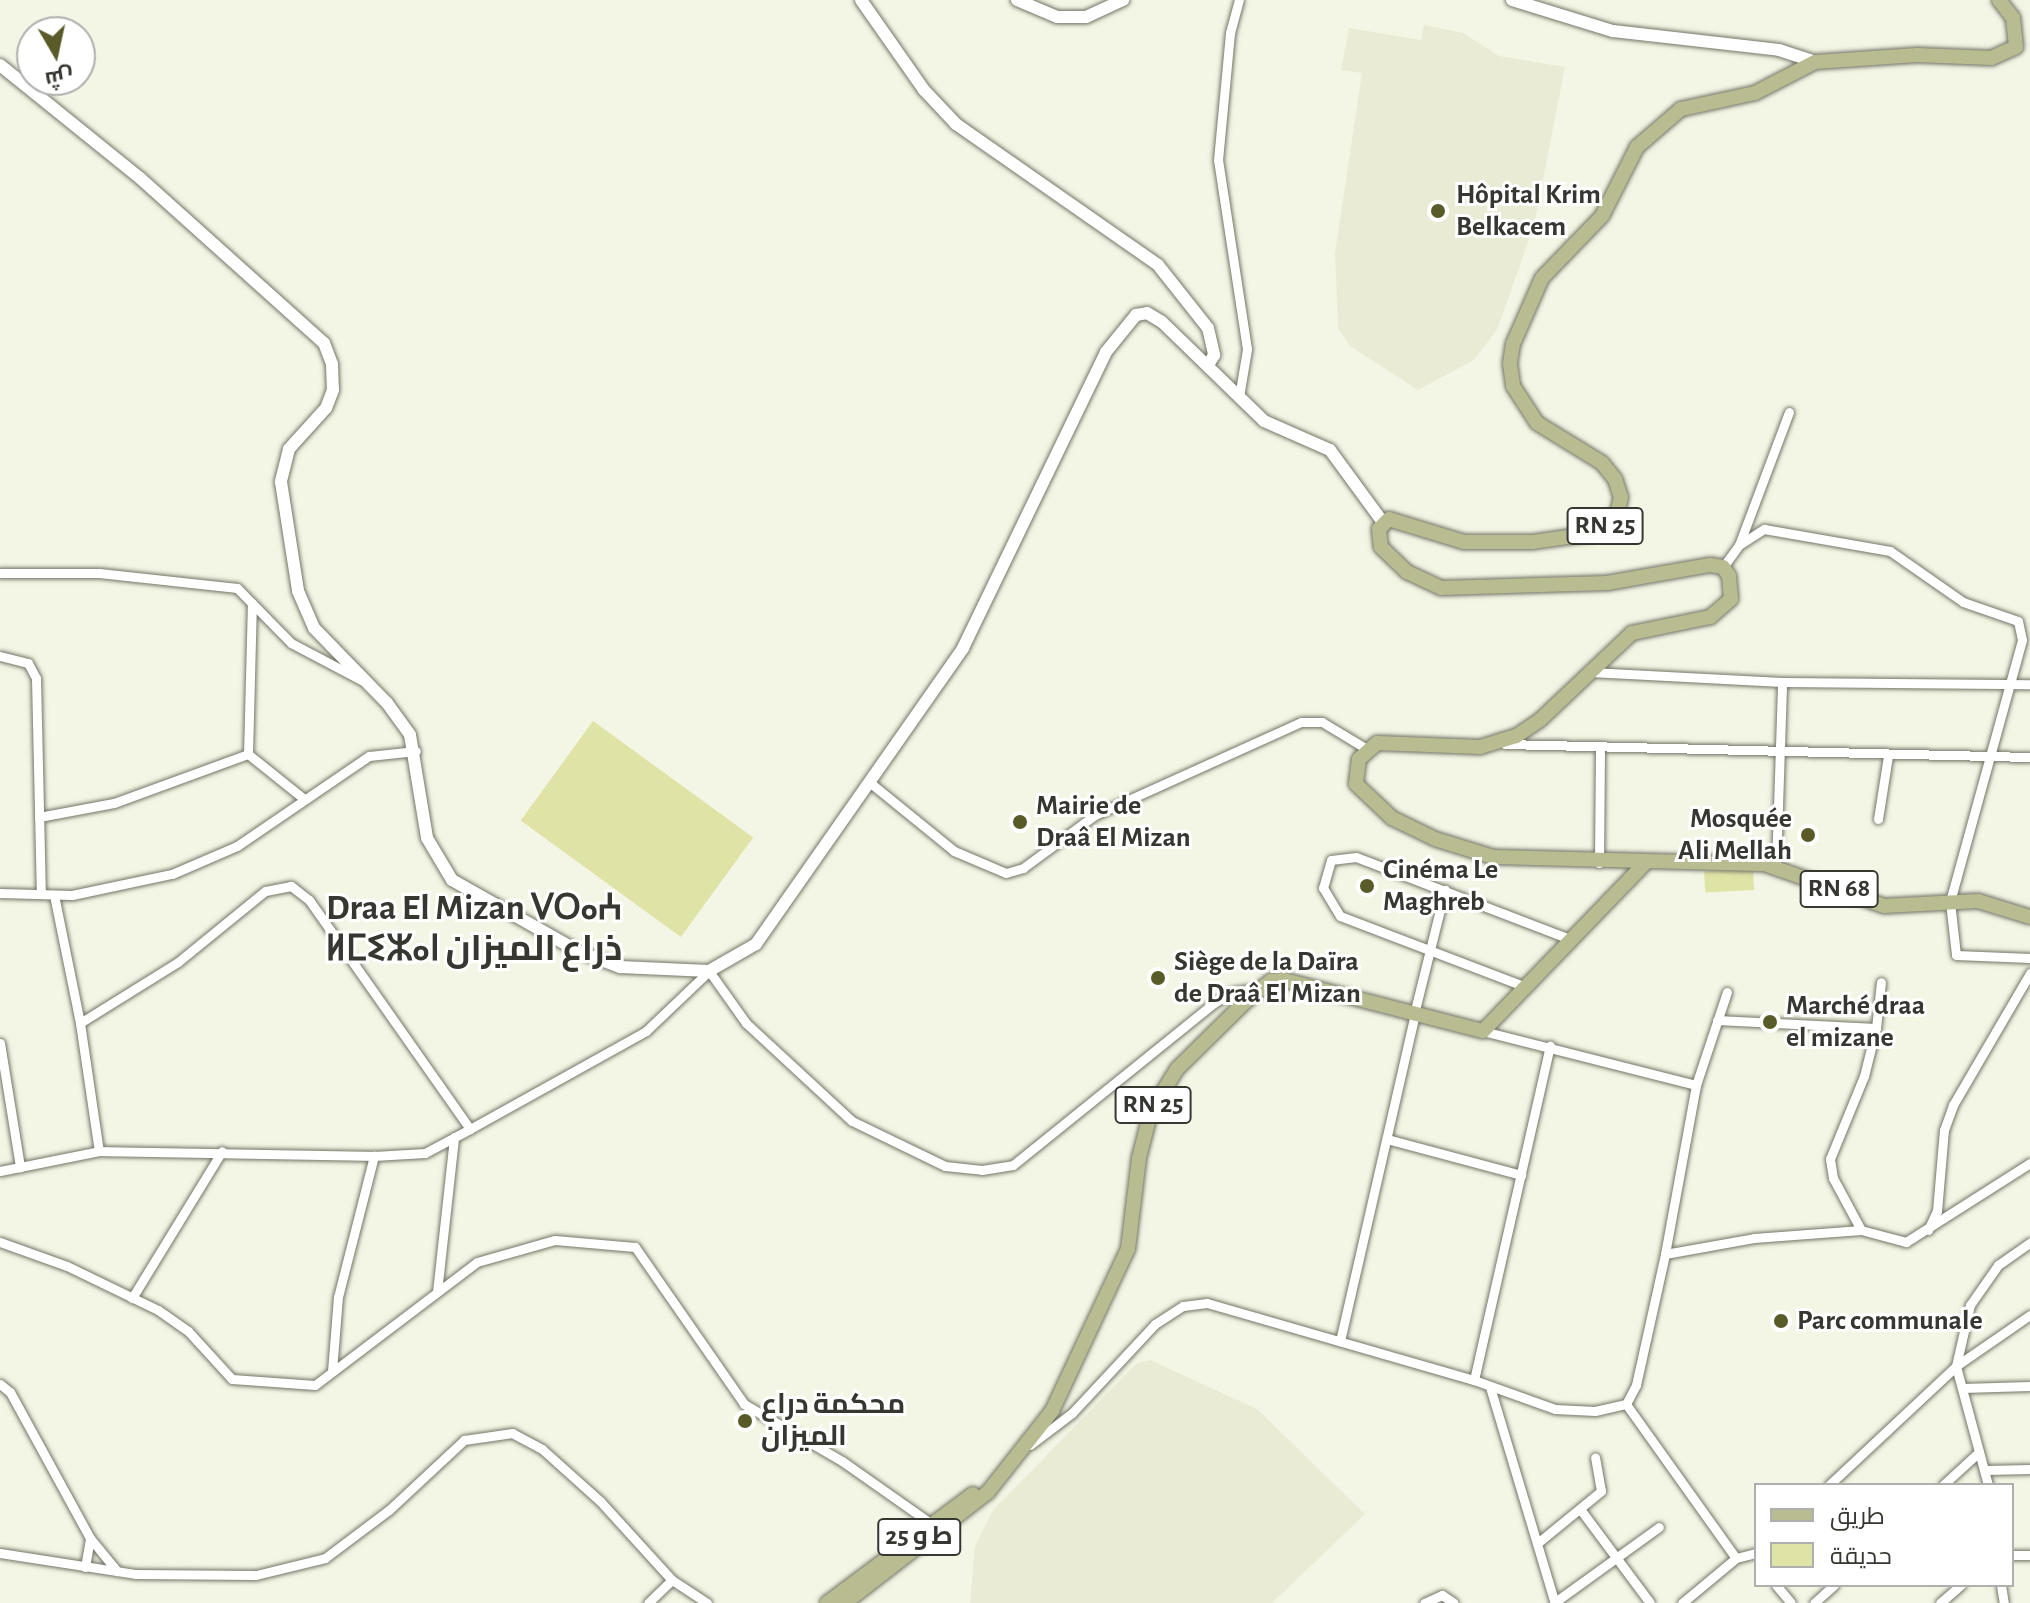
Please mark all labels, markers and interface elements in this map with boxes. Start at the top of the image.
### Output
north arrow [16,16,96,96]
text: ش [44,65,75,91]
place label: Hôpital Krim Belkacem [1456,178,1601,244]
marker: Hôpital Krim Belkacem [1427,200,1449,222]
road number: RN 25 [1565,504,1645,548]
place label: Mairie de Draâ El Mizan [1036,789,1191,855]
place label: Mosquée Ali Mellah [1678,802,1792,868]
marker: Mairie de Draâ El Mizan [1011,813,1029,831]
marker: Mosquée Ali Mellah [1799,826,1817,844]
place label: Cinéma Le Maghreb [1383,853,1498,919]
road number: RN 68 [1799,867,1879,911]
marker: Cinéma Le Maghreb [1358,877,1376,895]
district label: Draa El Mizan ⴸⵔⴰⵄ ⵍⵎⵉⵣⴰⵏ ذراع الميزان [326,886,622,971]
place label: Siège de la Daïra de Draâ El Mizan [1174,945,1361,1011]
marker: Siège de la Daïra de Draâ El Mizan [1149,969,1167,987]
place label: Marché draa el mizane [1786,989,1925,1055]
marker: Marché draa el mizane [1761,1013,1779,1031]
road number: RN 25 [1113,1083,1193,1127]
place label: Parc communale [1797,1304,1983,1338]
marker: Parc communale [1772,1312,1790,1330]
place label: محكمة دراع الميزان [761,1388,905,1454]
marker: محكمة دراع الميزان [736,1412,754,1430]
legend [1754,1483,2014,1587]
text: طريق [1830,1505,1885,1529]
road number: ط و 25 [877,1515,961,1559]
text: حديقة [1830,1545,1892,1569]

